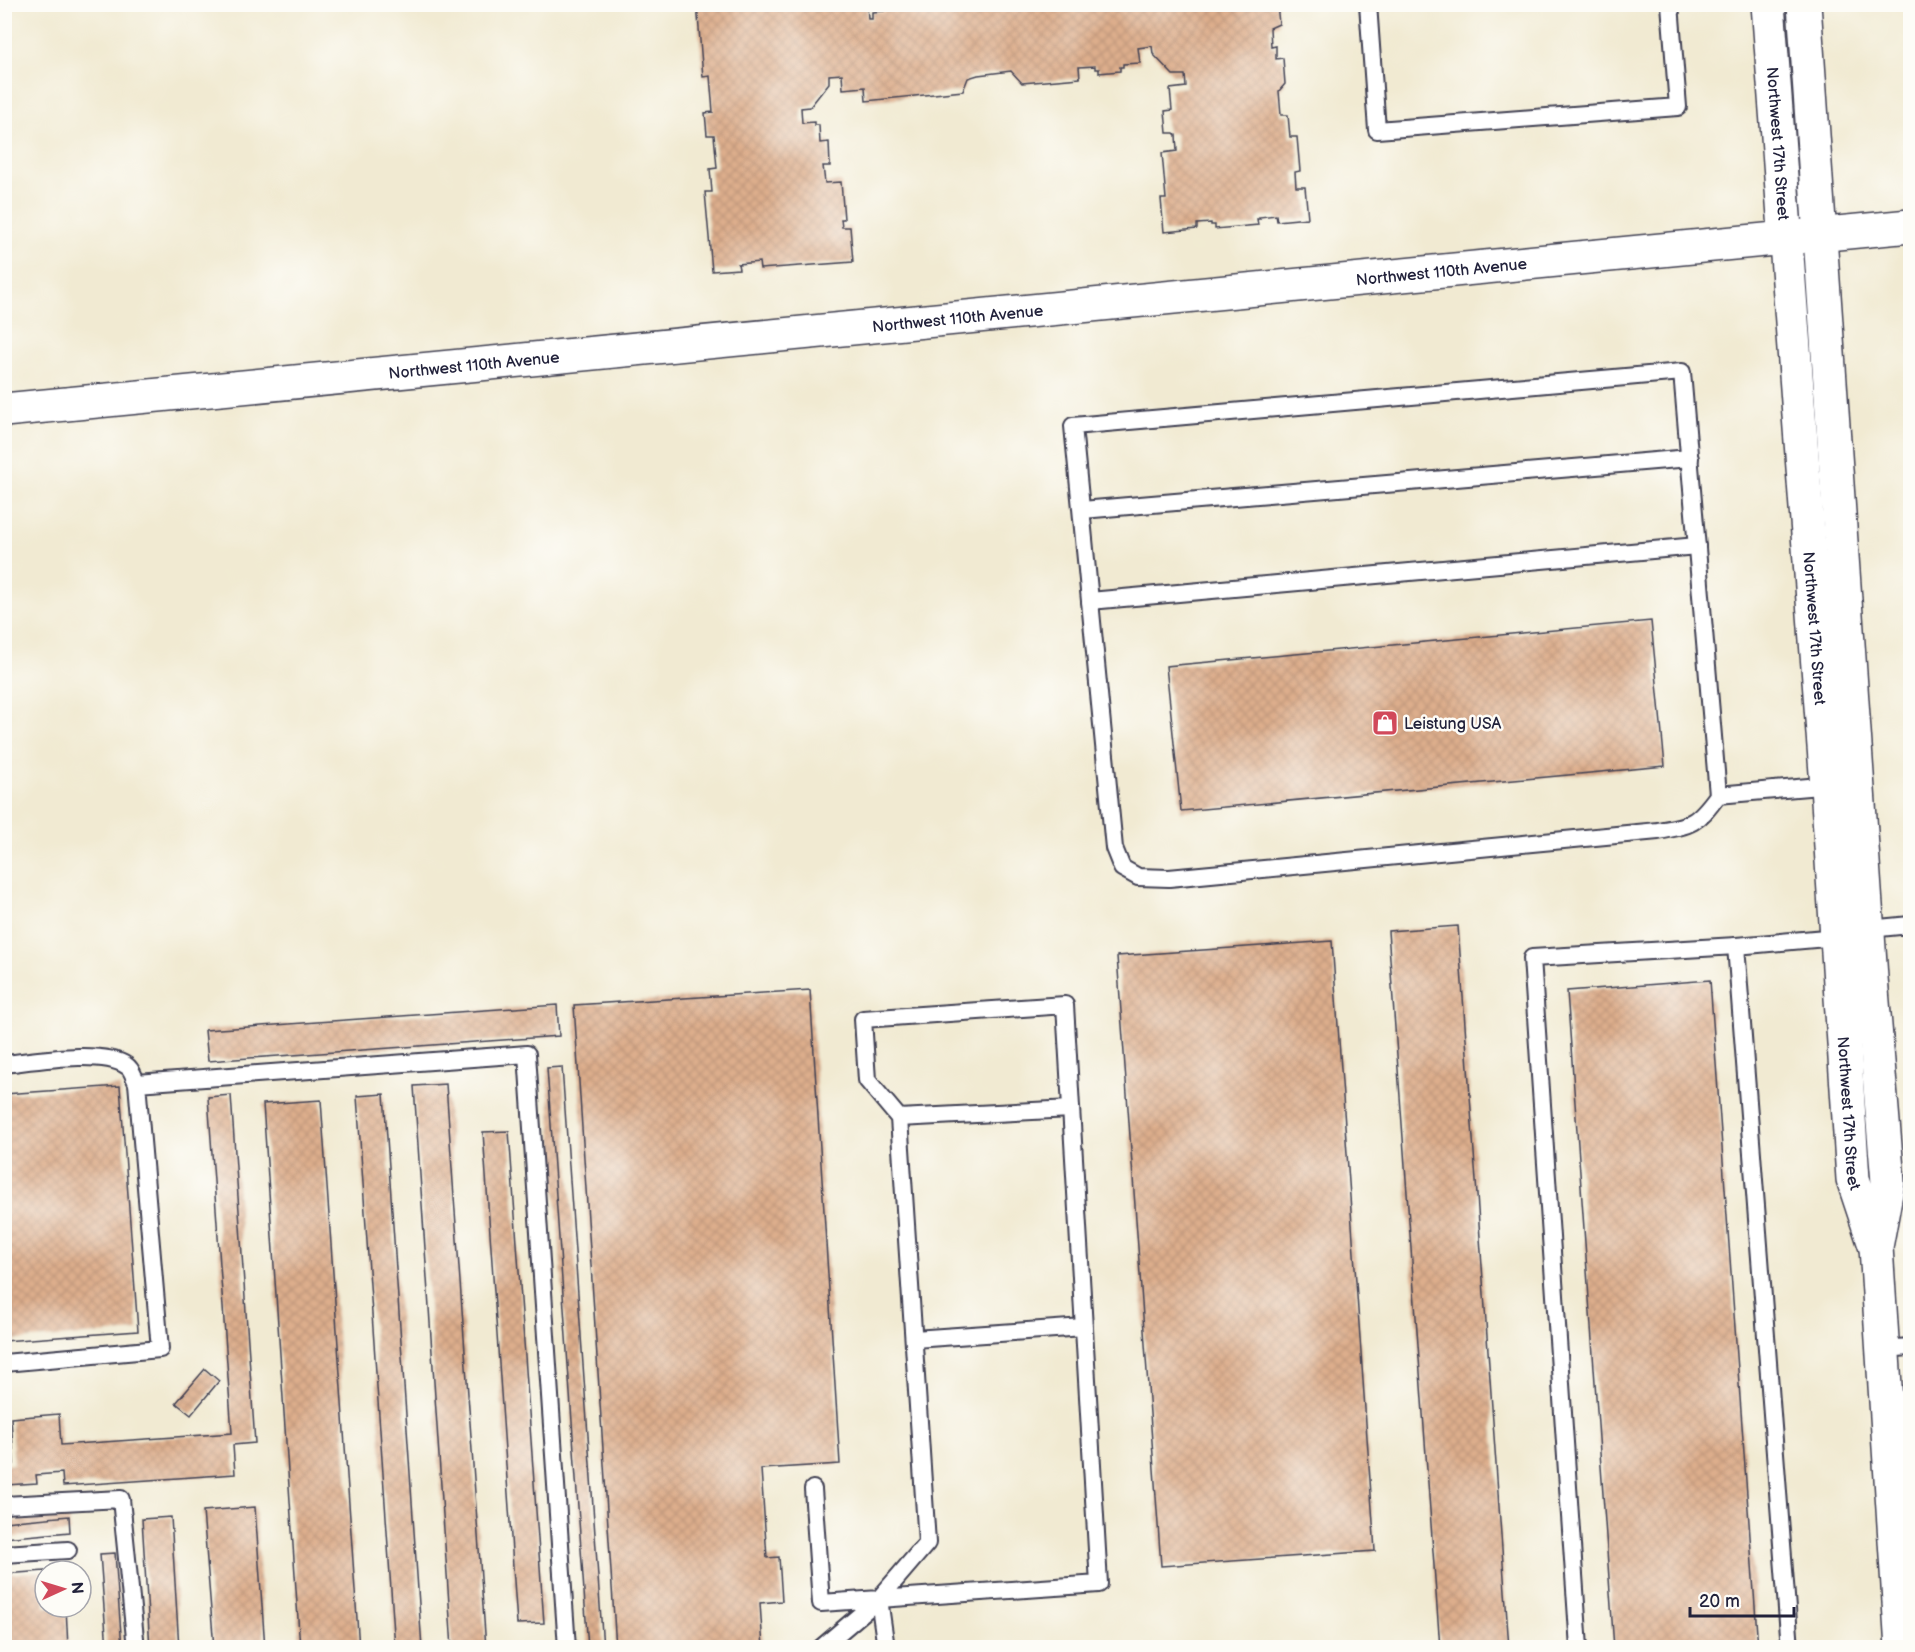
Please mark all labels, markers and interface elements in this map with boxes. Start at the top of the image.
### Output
street label: Northwest 17th Street [1762,66,1792,221]
street label: Northwest 110th Avenue [1355,255,1528,290]
street label: Northwest 110th Avenue [871,302,1045,337]
street label: Northwest 110th Avenue [388,348,561,384]
street label: Northwest 17th Street [1798,551,1829,706]
shop icon: Leistung USA [1370,708,1400,738]
place label: Leistung USA [1404,715,1502,734]
street label: Northwest 17th Street [1833,1036,1864,1193]
north arrow [33,1559,93,1619]
scale bar [1690,1580,1794,1618]
text: N [67,1581,86,1595]
text: 20 m [1699,1591,1740,1612]

